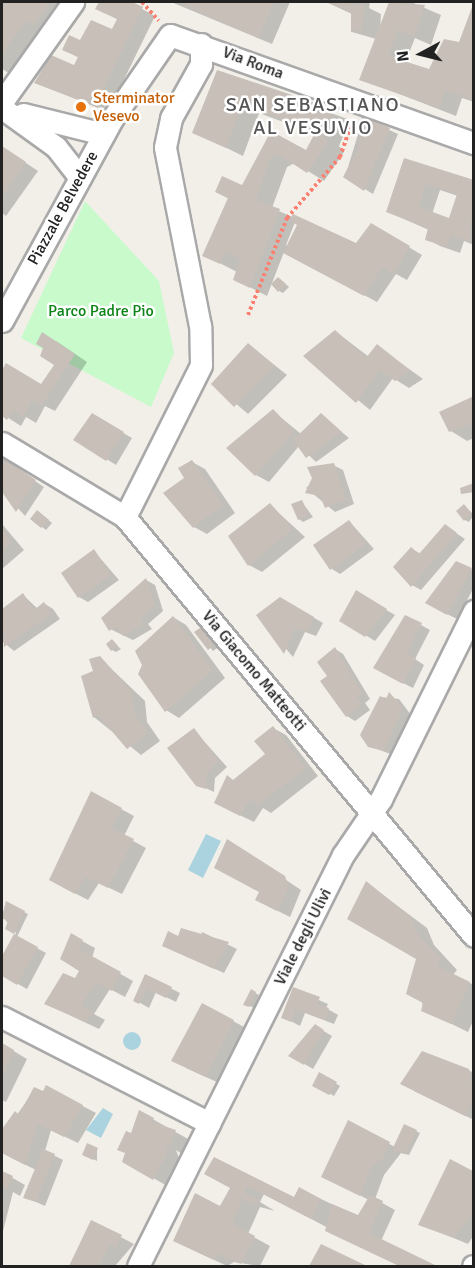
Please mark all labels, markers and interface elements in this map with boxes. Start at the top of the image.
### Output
north arrow [391,24,451,84]
street label: Via Roma [220,43,286,83]
text: N [393,49,414,63]
place label: Sterminator Vesevo [93,88,175,126]
district label: SAN SEBASTIANO AL VESUVIO [226,93,400,140]
marker: Sterminator Vesevo [74,100,88,114]
street label: Piazzale Belvedere [24,148,102,268]
park label: Parco Padre Pio [48,301,154,321]
street label: Via Giacomo Matteotti [198,607,310,735]
street label: Viale degli Ulivi [270,885,336,989]

